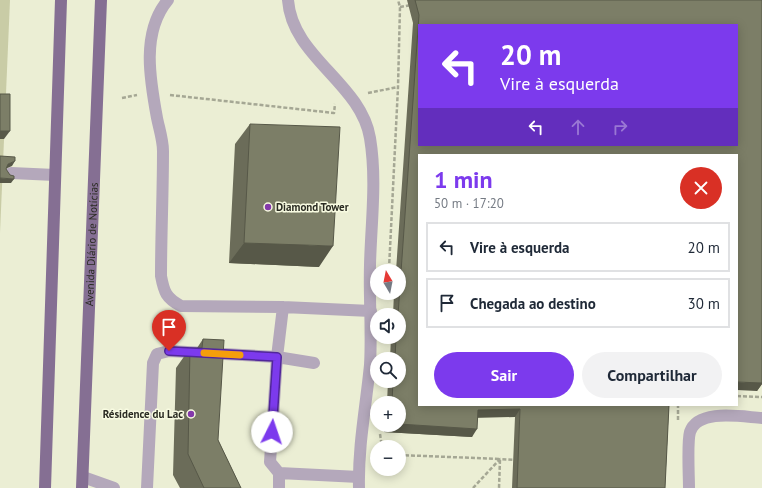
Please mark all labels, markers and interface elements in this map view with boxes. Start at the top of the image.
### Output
text: 20 m [500,36,561,73]
icon: left [434,40,486,92]
text: Vire à esquerda [500,72,619,95]
icon: left [525,116,547,138]
icon: ahead [567,116,589,138]
icon: right [609,116,631,138]
text: 1 min [434,164,493,195]
button: close [680,167,722,209]
street label: Avenida Diário de Notícias [82,182,101,306]
text: 50 m · 17:20 [434,195,504,212]
place label: Diamond Tower [276,200,349,214]
marker: Diamond Tower [263,202,273,212]
icon: left [436,236,458,258]
text: Vire à esquerda [470,238,569,257]
text: 20 m [687,238,720,257]
north arrow [370,264,406,300]
map controls [370,264,406,476]
icon: arrive [436,292,458,314]
text: Chegada ao destino [470,294,596,313]
text: 30 m [687,294,720,313]
button: sound [370,308,406,344]
pin [152,310,186,351]
icon: arrive [158,316,180,338]
button: search [370,352,406,388]
button: Sair [434,352,574,398]
button: Compartilhar [582,352,722,398]
button: + [370,396,406,432]
place label: Résidence du Lac [103,407,183,421]
marker: Résidence du Lac [186,409,196,419]
position arrow [251,411,293,453]
button: − [370,440,406,476]

